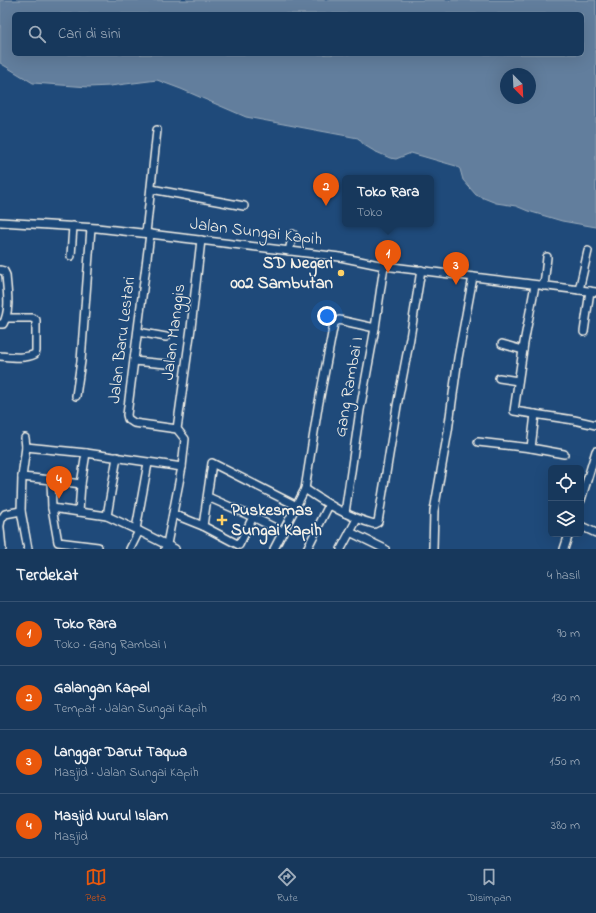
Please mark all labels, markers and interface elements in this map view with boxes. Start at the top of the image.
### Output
search box [12,12,584,56]
icon: search [26,23,48,45]
text: Cari di sini [58,23,121,45]
north arrow [500,68,536,104]
pin: 2 [313,173,339,206]
popup [342,175,434,227]
text: Toko Rara [357,181,419,203]
text: Toko [357,203,382,222]
street label: Jalan Sungai Kapih [188,211,324,255]
pin: 1 [375,240,401,273]
place label: SD Negeri 002 Sambutan [230,251,334,296]
pin: 3 [443,252,469,285]
marker: SD Negeri 002 Sambutan [336,268,346,278]
street label: Jalan Baru Lestari [102,275,142,405]
street label: Jalan Manggis [156,282,194,382]
your location [317,306,337,326]
street label: Gang Rambai I [328,335,372,439]
map controls [548,465,584,537]
button: locate [548,465,584,501]
pin: 4 [46,466,72,499]
place label: Puskesmas Sungai Kapih [231,498,322,545]
button: layers [548,501,584,537]
marker: Puskesmas Sungai Kapih [216,514,228,526]
text: Terdekat [16,563,78,588]
text: 4 hasil [547,566,580,585]
text: Toko Rara [54,613,117,635]
text: 1 [27,624,31,643]
text: 90 m [557,624,580,643]
text: Toko · Gang Rambai I [54,635,167,654]
text: Galangan Kapal [54,677,150,699]
text: 2 [26,688,32,707]
text: 130 m [552,688,580,707]
text: Tempat · Jalan Sungai Kapih [54,699,207,718]
text: Langgar Darut Taqwa [54,741,187,763]
text: 3 [26,752,32,771]
text: 150 m [549,752,580,771]
text: Masjid · Jalan Sungai Kapih [54,763,199,782]
text: Masjid Nurul Islam [54,805,168,827]
text: 4 [26,816,32,835]
text: 380 m [551,816,580,835]
text: Masjid [54,827,88,846]
tab: Peta [85,866,107,906]
tab: Rute [276,866,298,906]
tab: Disimpan [468,866,511,906]

